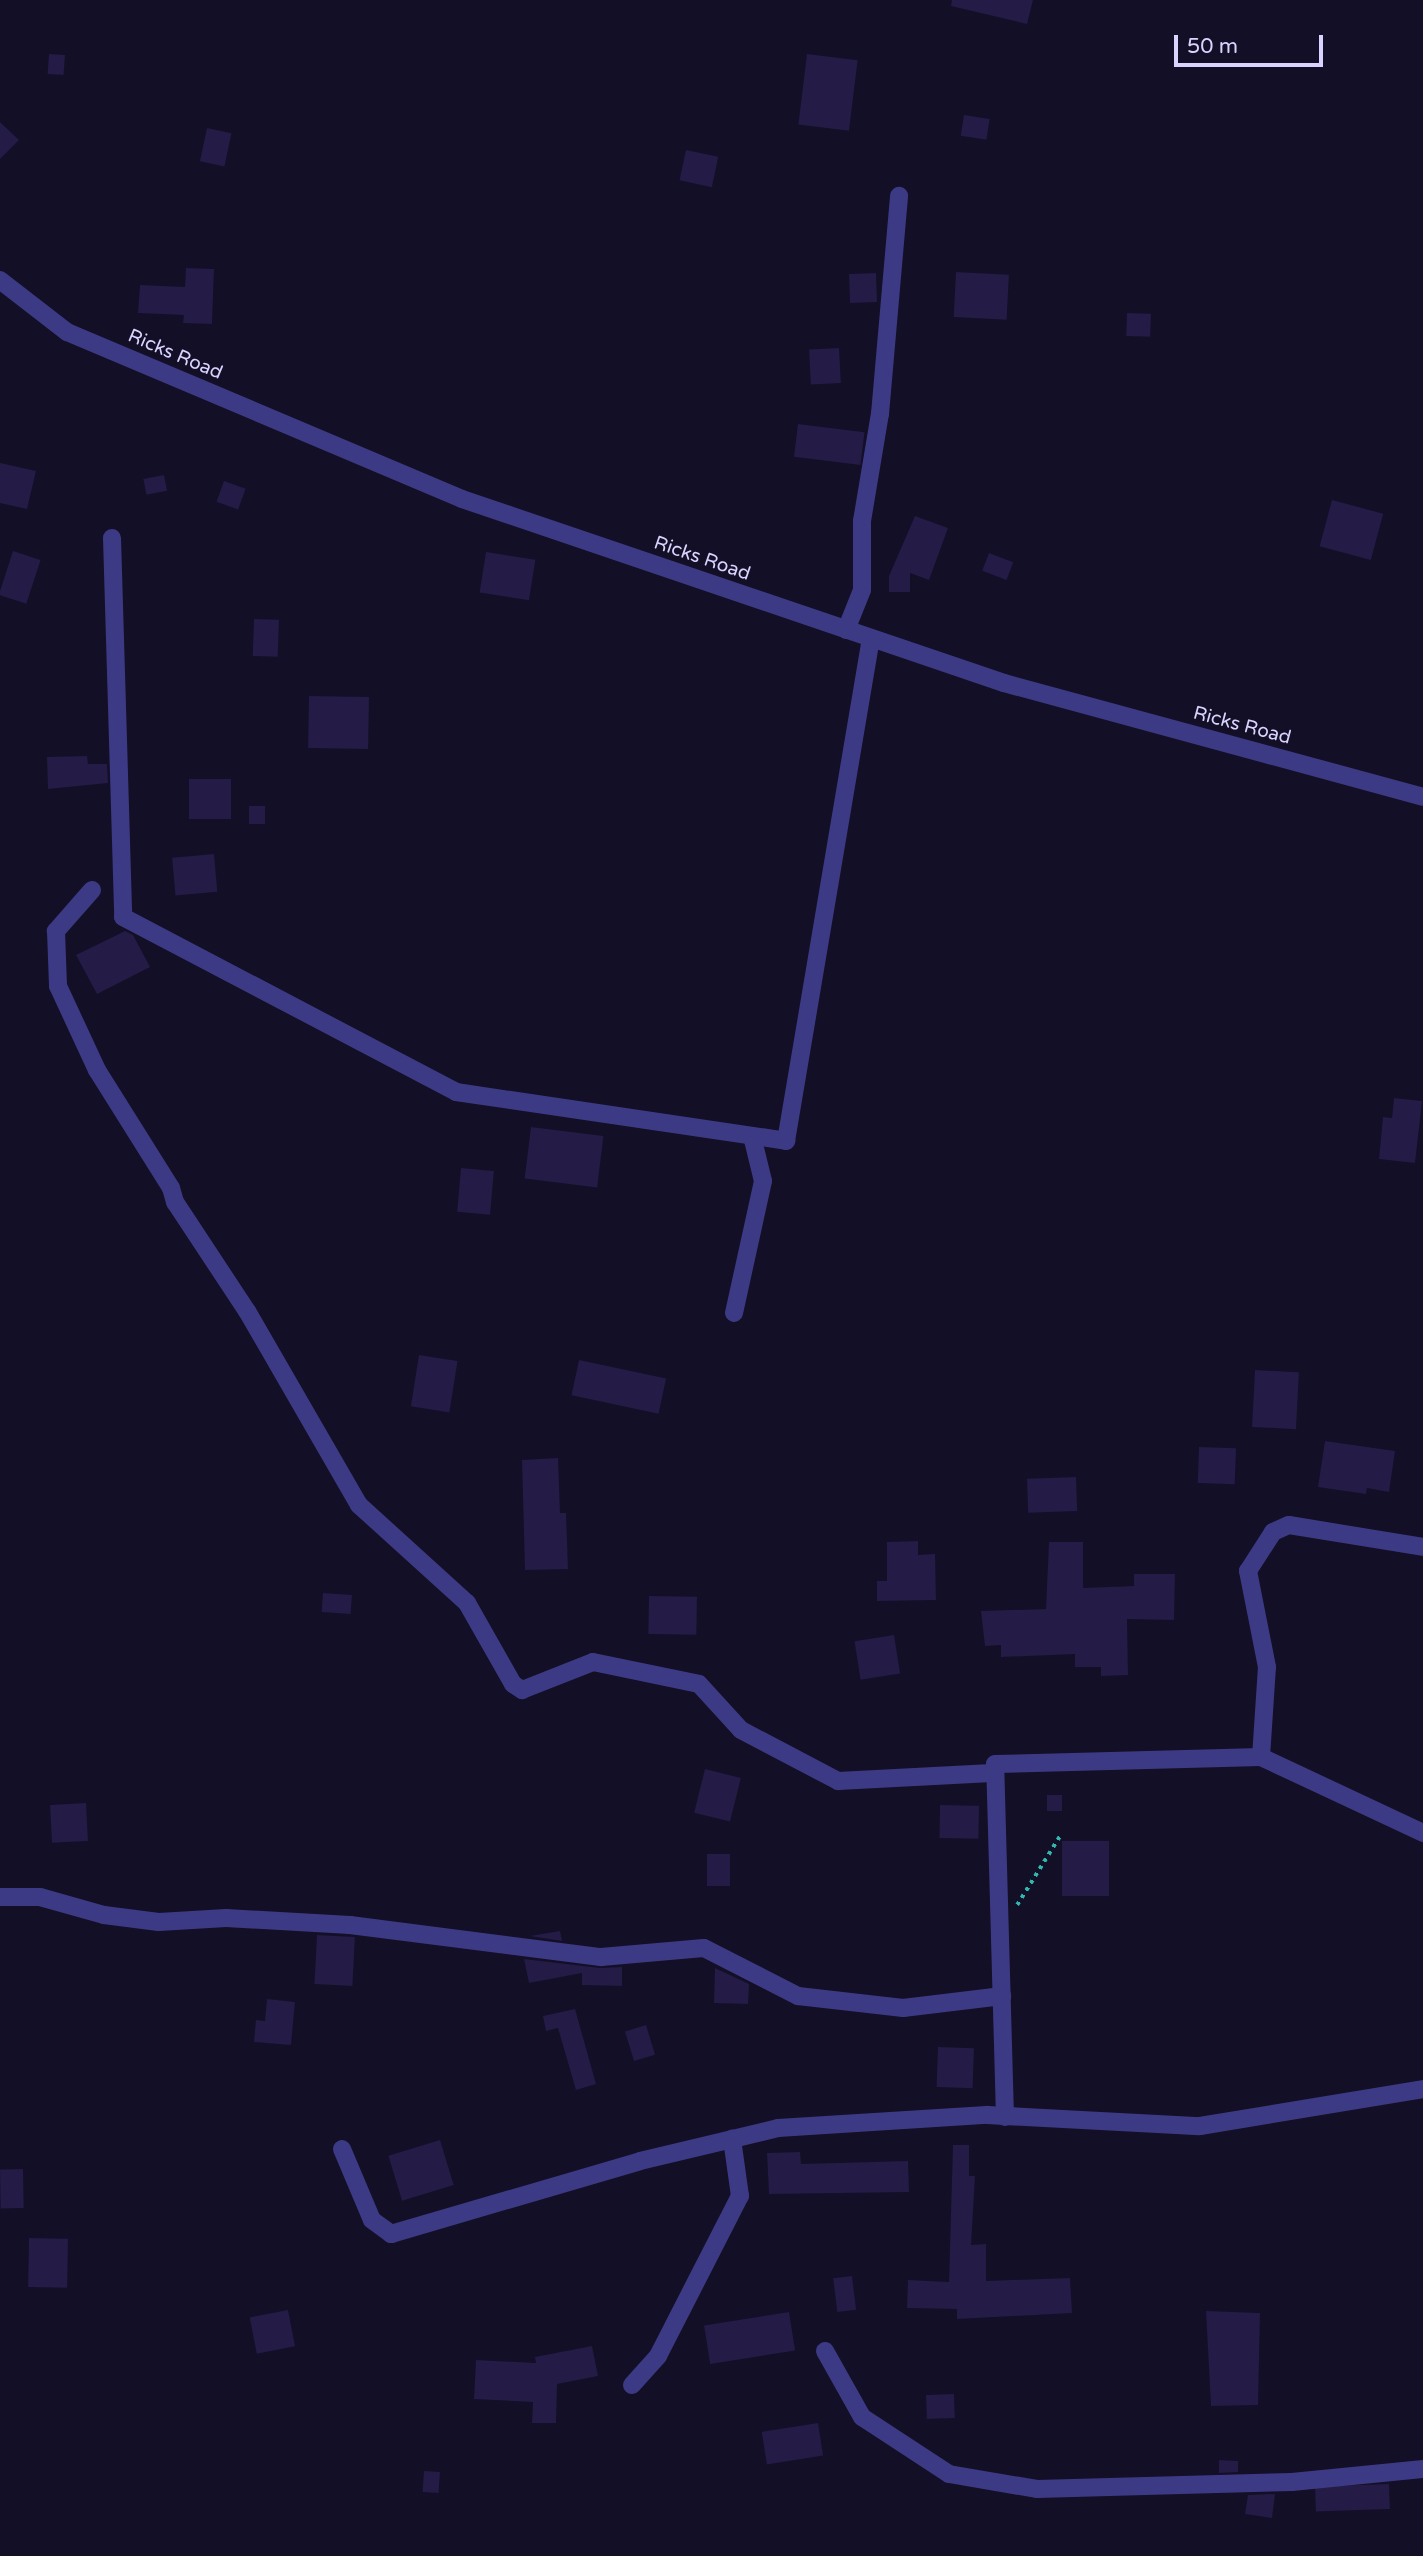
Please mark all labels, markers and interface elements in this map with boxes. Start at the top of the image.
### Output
scale bar [1178,21,1327,65]
text: 50 m [1187,34,1238,59]
street label: Ricks Road [124,325,226,385]
street label: Ricks Road [651,532,753,586]
street label: Ricks Road [1191,702,1293,750]

